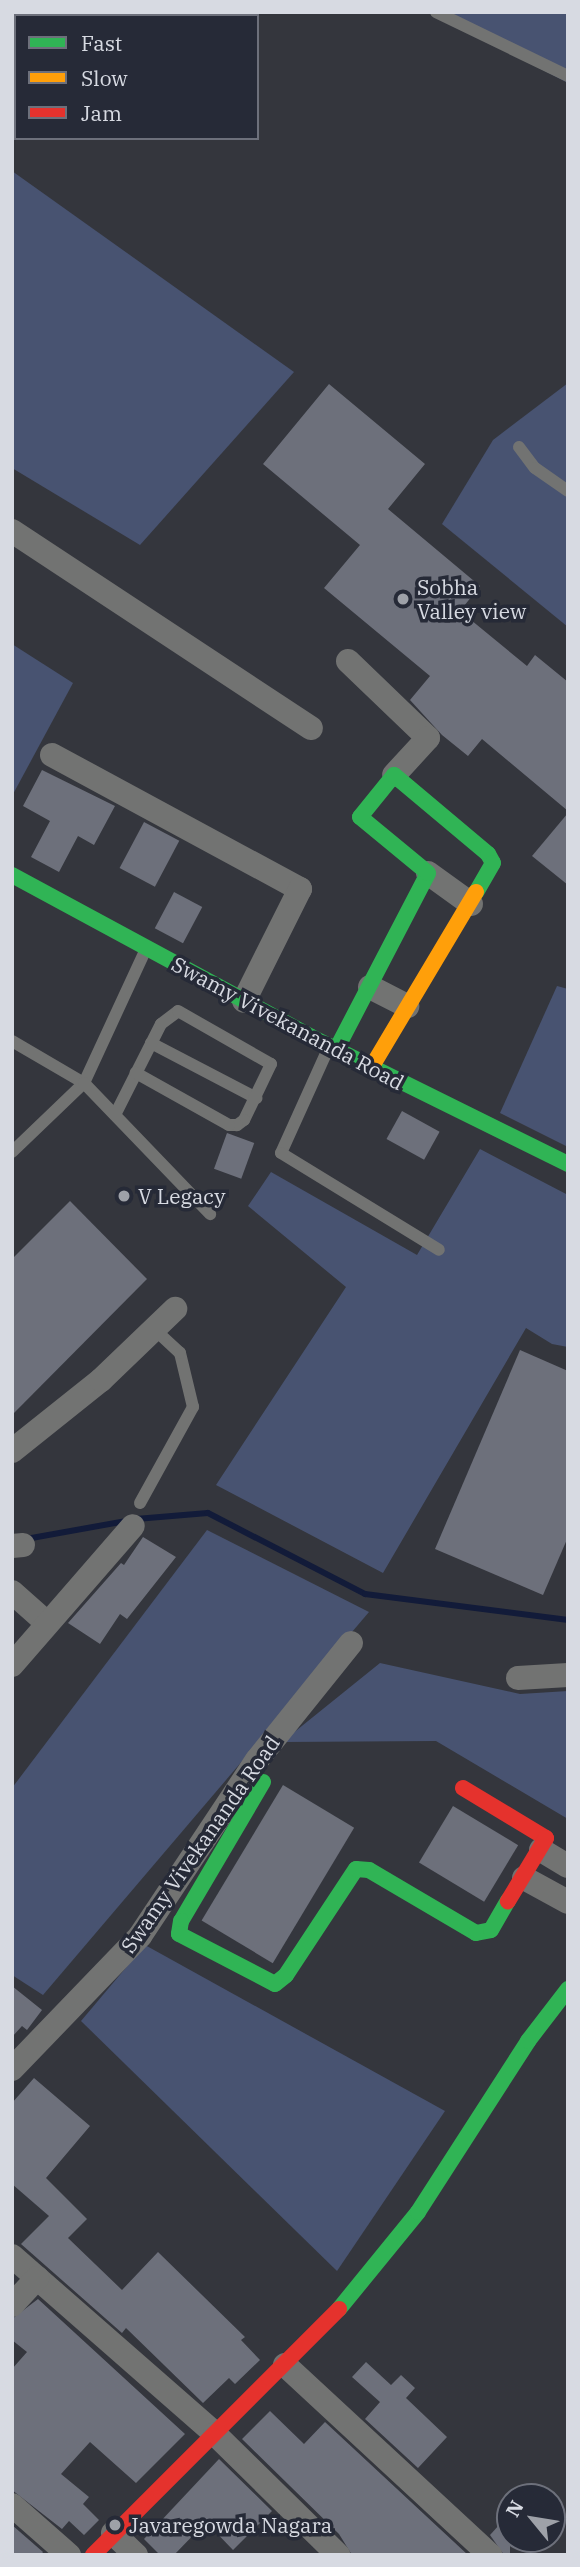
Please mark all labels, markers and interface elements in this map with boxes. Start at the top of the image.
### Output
legend [14,14,259,140]
text: Fast [81,29,122,57]
text: Slow [81,64,128,92]
text: Jam [81,99,122,127]
place label: Sobha Valley view [417,574,526,624]
marker: Sobha Valley view [395,591,411,607]
street label: Swamy Vivekananda Road [168,951,408,1095]
place label: V Legacy [138,1183,225,1209]
marker: V Legacy [116,1188,132,1204]
street label: Swamy Vivekananda Road [115,1731,285,1957]
north arrow [496,2483,566,2553]
text: N [500,2496,529,2521]
place label: Javaregowda Nagara [129,2512,332,2538]
marker: Javaregowda Nagara [107,2517,123,2533]

